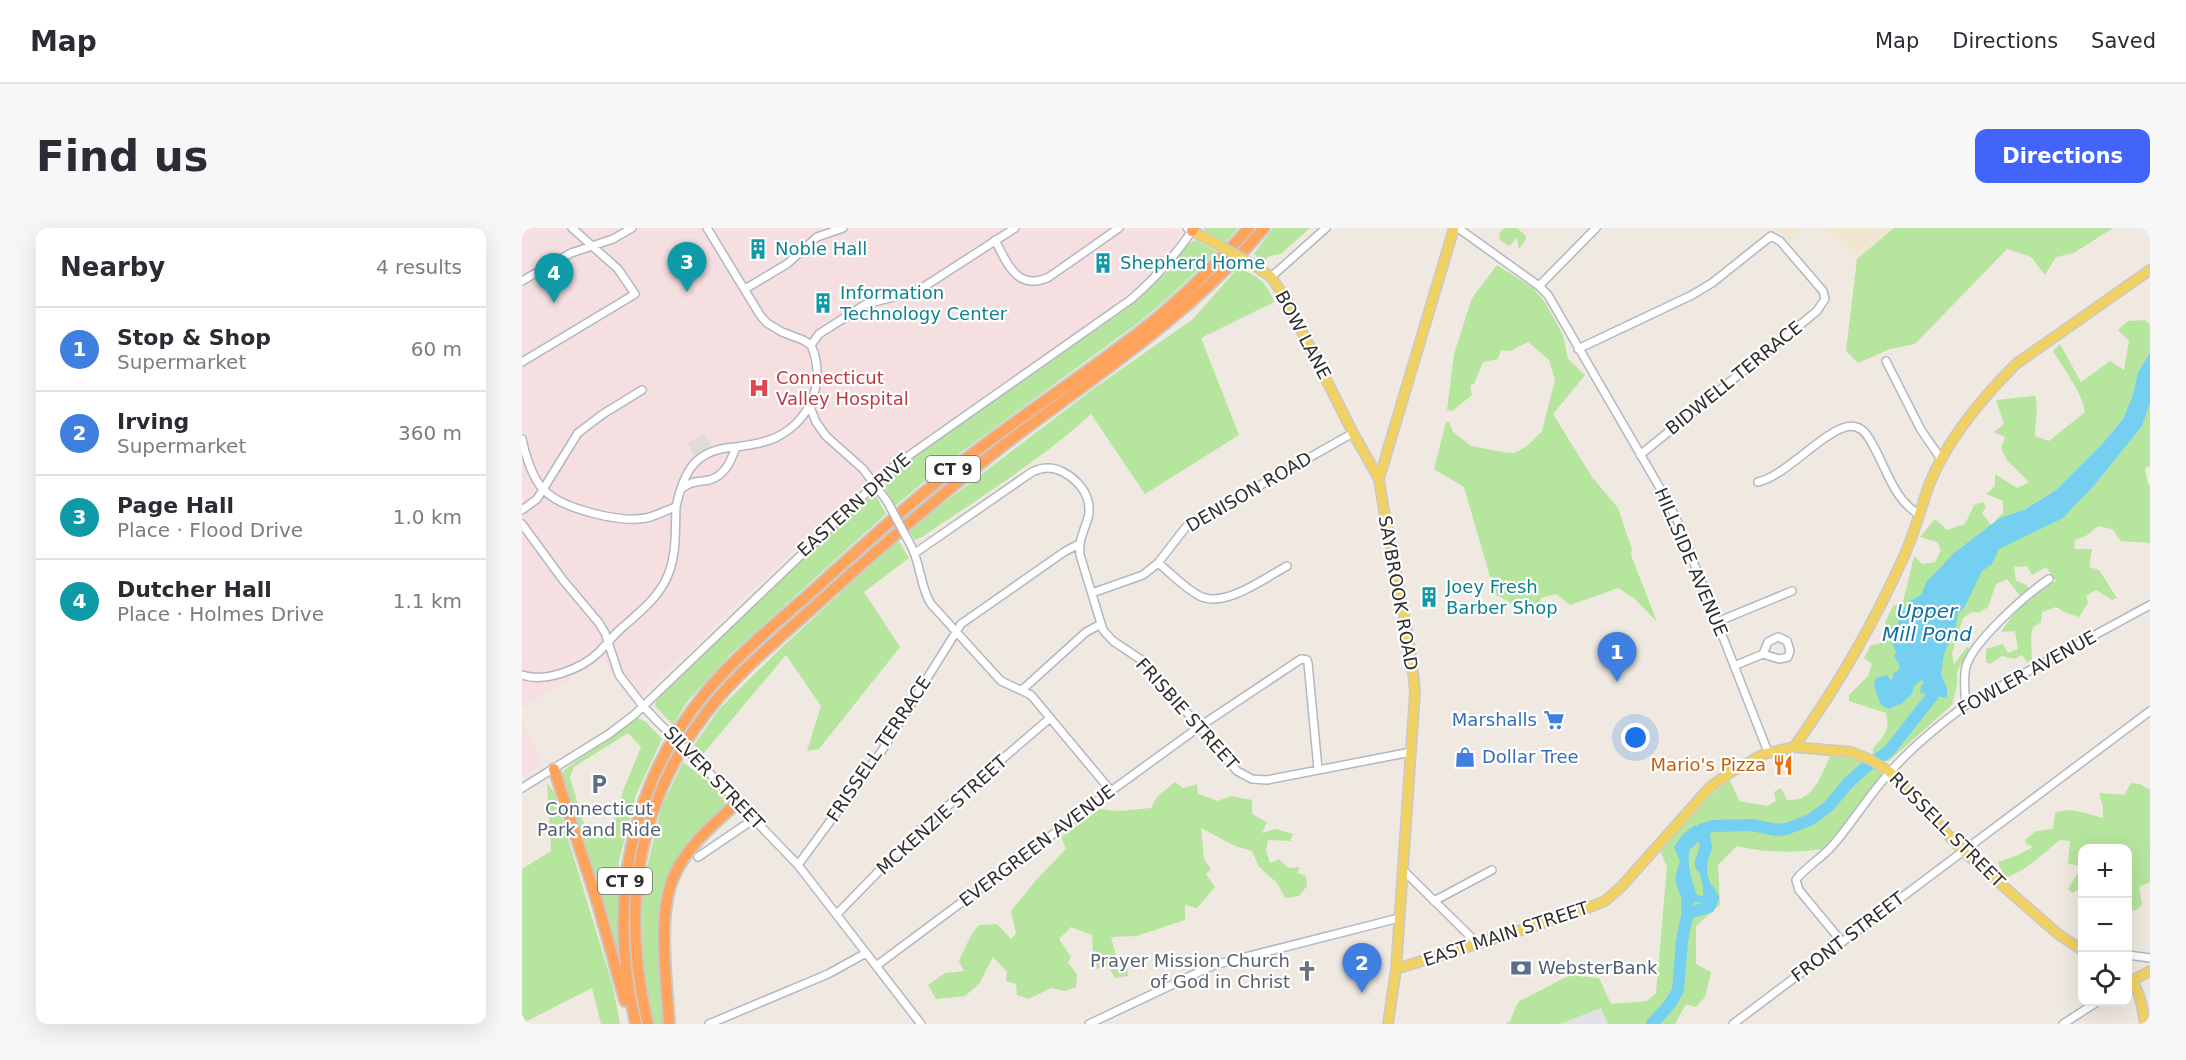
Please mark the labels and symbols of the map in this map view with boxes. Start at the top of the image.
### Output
building icon: Noble Hall [746,237,770,261]
place label: Noble Hall [775,238,867,259]
pin: 3 [668,242,706,292]
building icon: Shepherd Home [1091,251,1115,275]
place label: Shepherd Home [1120,252,1265,273]
pin: 4 [534,254,573,303]
place label: Information Technology Center [839,282,1008,324]
street label: BOW LANE [1271,287,1336,383]
building icon: Information Technology Center [811,291,835,315]
street label: BIDWELL TERRACE [1661,316,1806,439]
place label: Connecticut Valley Hospital [776,367,909,409]
hospital icon: Connecticut Valley Hospital [747,376,771,400]
street label: DENISON ROAD [1182,447,1315,536]
street label: EASTERN DRIVE [793,448,914,561]
road number: CT 9 [926,456,980,482]
street label: HILLSIDE AVENUE [1651,484,1732,639]
street label: SAYBROOK ROAD [1375,514,1422,672]
place label: Joey Fresh Barber Shop [1445,576,1558,618]
building icon: Joey Fresh Barber Shop [1417,585,1441,609]
water label: Upper Mill Pond [1882,599,1972,646]
street label: FOWLER AVENUE [1954,626,2100,719]
pin: 1 [1598,632,1636,682]
street label: FRISBIE STREET [1132,653,1244,775]
street label: FRISSELL TERRACE [822,672,935,825]
supermarket icon: Marshalls [1542,708,1566,732]
place label: Marshalls [1452,709,1537,730]
street label: SILVER STREET [660,722,770,834]
your location [1621,723,1650,752]
shop icon: Dollar Tree [1453,745,1477,769]
place label: Dollar Tree [1482,746,1579,767]
street label: MCKENZIE STREET [872,750,1012,879]
restaurant icon: Mario's Pizza [1771,753,1795,777]
place label: Mario's Pizza [1651,754,1766,775]
street label: RUSSELL STREET [1885,768,2010,892]
parking icon: Connecticut Park and Ride [587,772,611,796]
street label: EVERGREEN AVENUE [955,780,1118,911]
place label: Connecticut Park and Ride [537,798,661,840]
road number: CT 9 [598,868,652,894]
street label: FRONT STREET [1787,887,1909,986]
street label: EAST MAIN STREET [1420,897,1592,970]
pin: 2 [1342,944,1382,993]
place label: Prayer Mission Church of God in Christ [1090,950,1290,992]
bank icon: WebsterBank [1509,956,1533,980]
place label: WebsterBank [1538,957,1658,978]
church icon: Prayer Mission Church of God in Christ [1295,959,1319,983]

